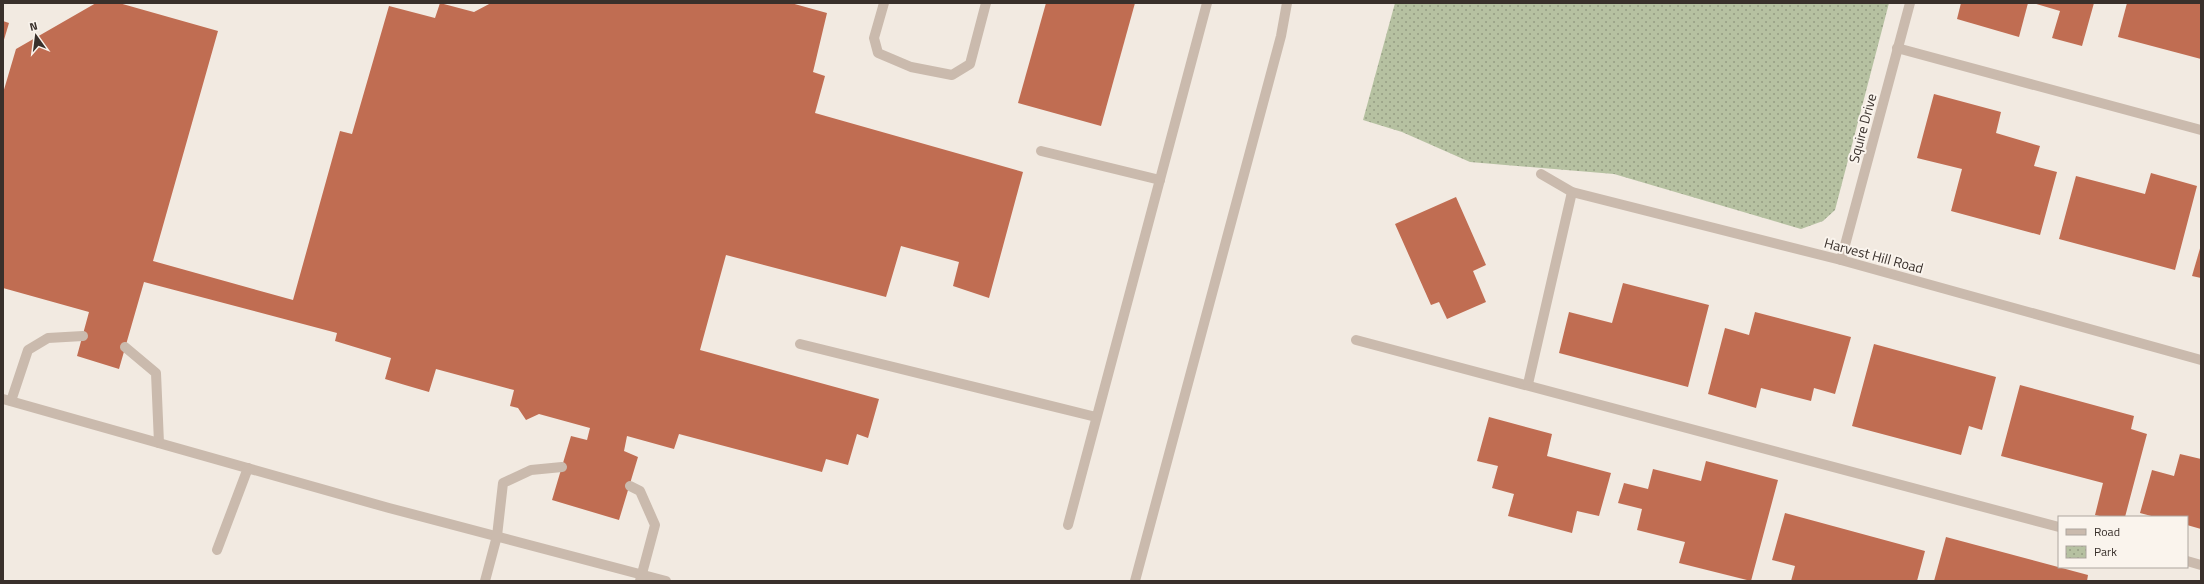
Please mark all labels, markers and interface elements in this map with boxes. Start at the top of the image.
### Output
north arrow [16,16,56,56]
text: N [28,18,39,35]
street label: Squire Drive [1843,91,1881,165]
street label: Harvest Hill Road [1822,232,1926,278]
legend [2058,516,2188,568]
text: Road [2094,522,2120,541]
text: Park [2094,542,2117,561]

